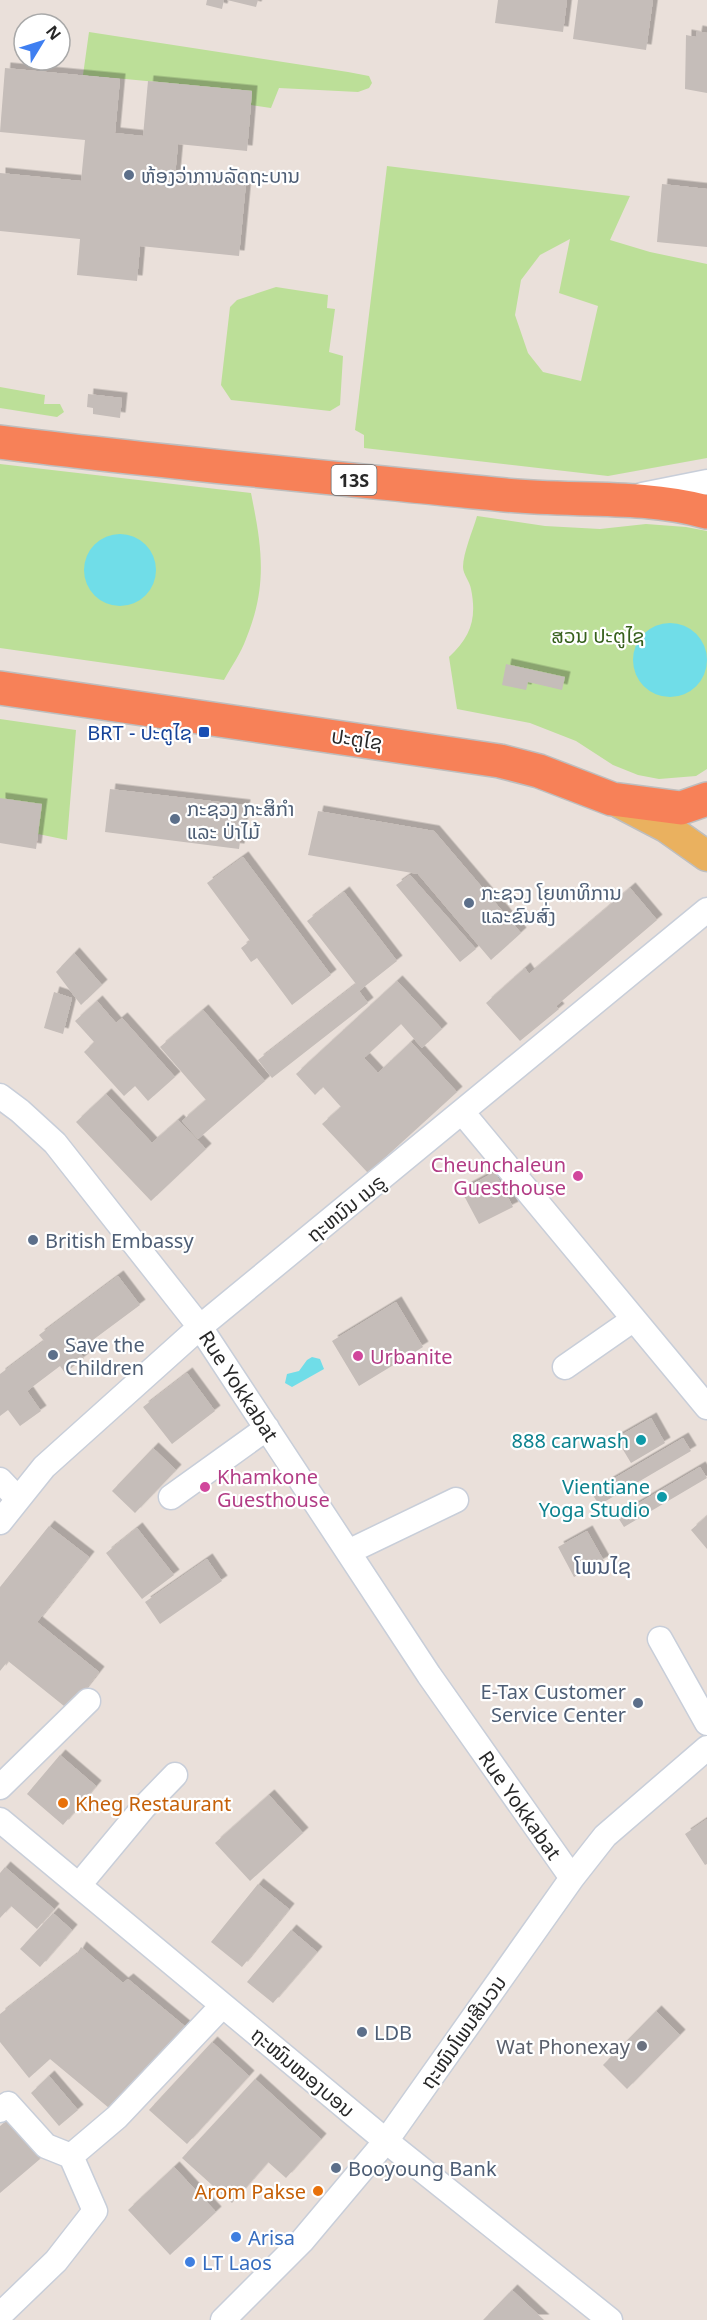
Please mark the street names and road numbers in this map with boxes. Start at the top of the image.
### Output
road number: 13S [332,465,376,495]
street label: ປະຕູໄຊ [330,722,384,756]
street label: ຖະຫນົນ ເນຣູ [301,1168,391,1248]
street label: Rue Yokkabat [193,1325,285,1447]
street label: Rue Yokkabat [473,1745,567,1865]
street label: ຖະໜົນໂພນສີນວນ [414,1970,512,2094]
street label: ຖະໜົນໜອງບອນ [245,2021,361,2123]

